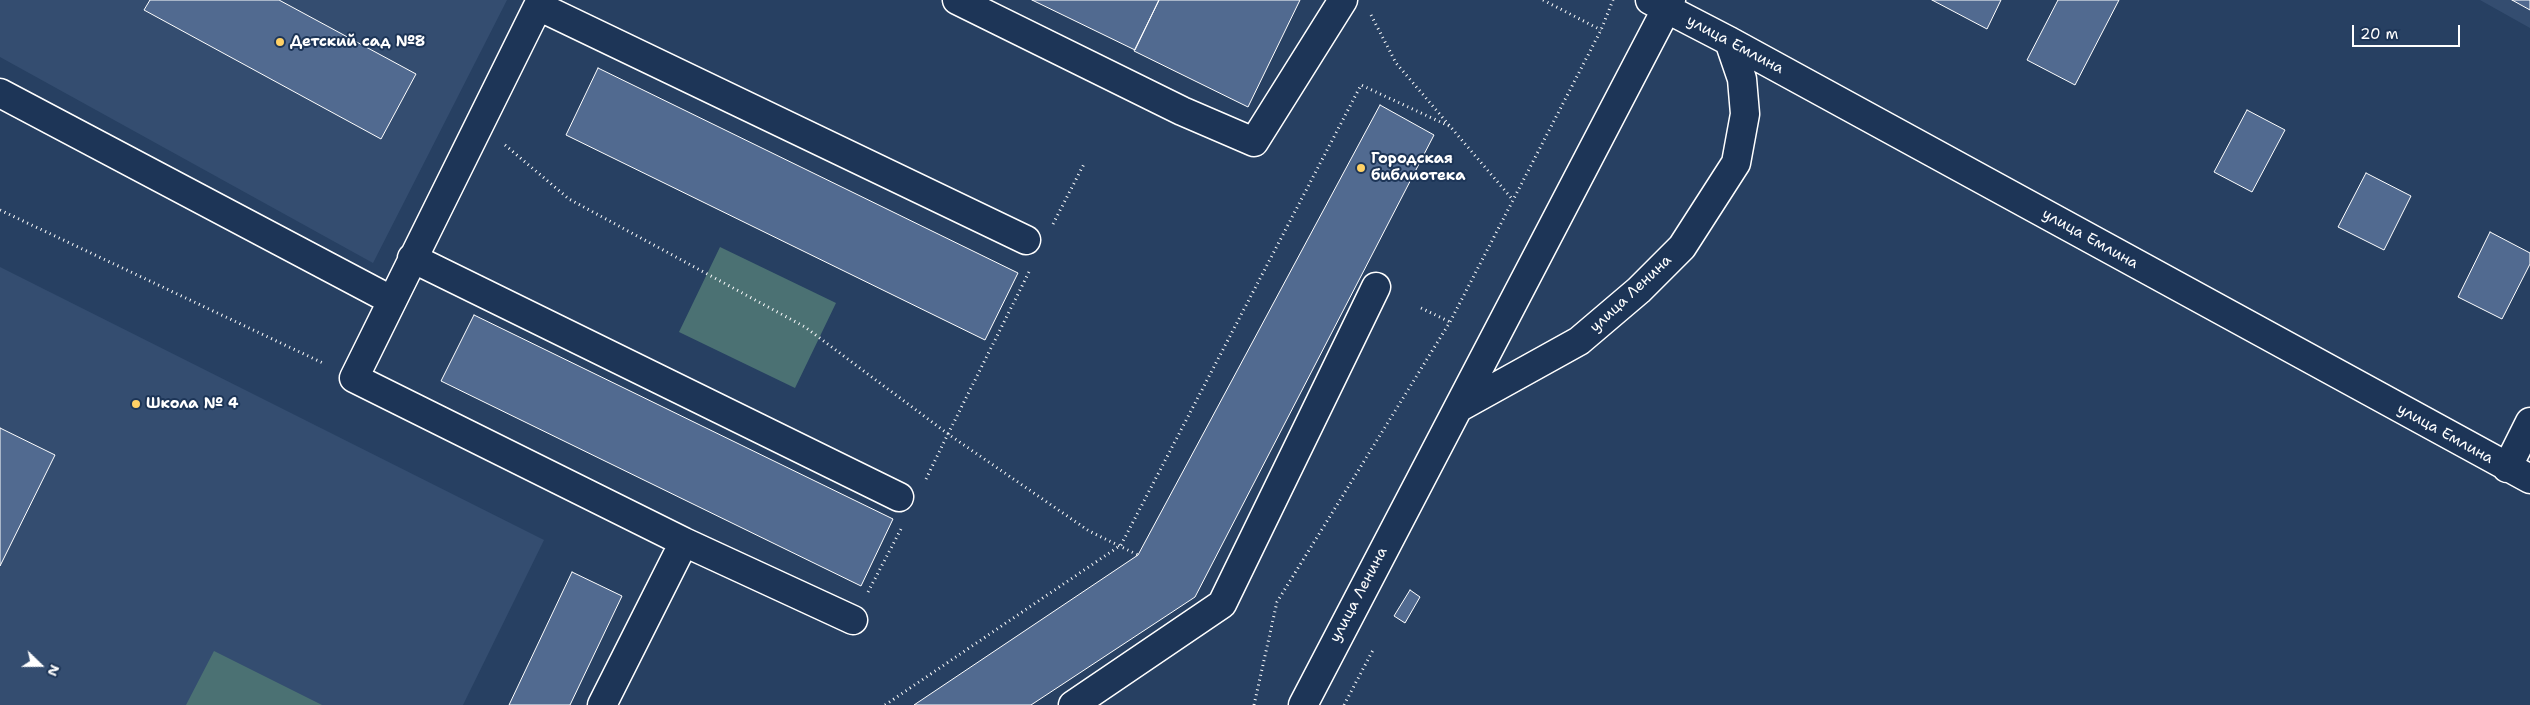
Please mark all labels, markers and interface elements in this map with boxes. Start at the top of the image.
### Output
street label: улица Емлина [1683,12,1787,78]
scale bar [2355,15,2462,47]
text: 20 m [2360,24,2399,44]
place label: Детский сад №8 [290,33,425,51]
marker: Детский сад №8 [274,36,286,48]
place label: Городская библиотека [1371,150,1465,185]
marker: Городская библиотека [1355,162,1367,174]
street label: улица Емлина [2039,205,2141,273]
street label: улица Ленина [1586,252,1676,336]
place label: Школа № 4 [146,395,238,413]
marker: Школа № 4 [130,398,142,410]
street label: улица Емлина [2394,400,2496,468]
street label: улица Ленина [1326,544,1392,646]
north arrow [15,640,65,690]
text: N [43,662,64,679]

